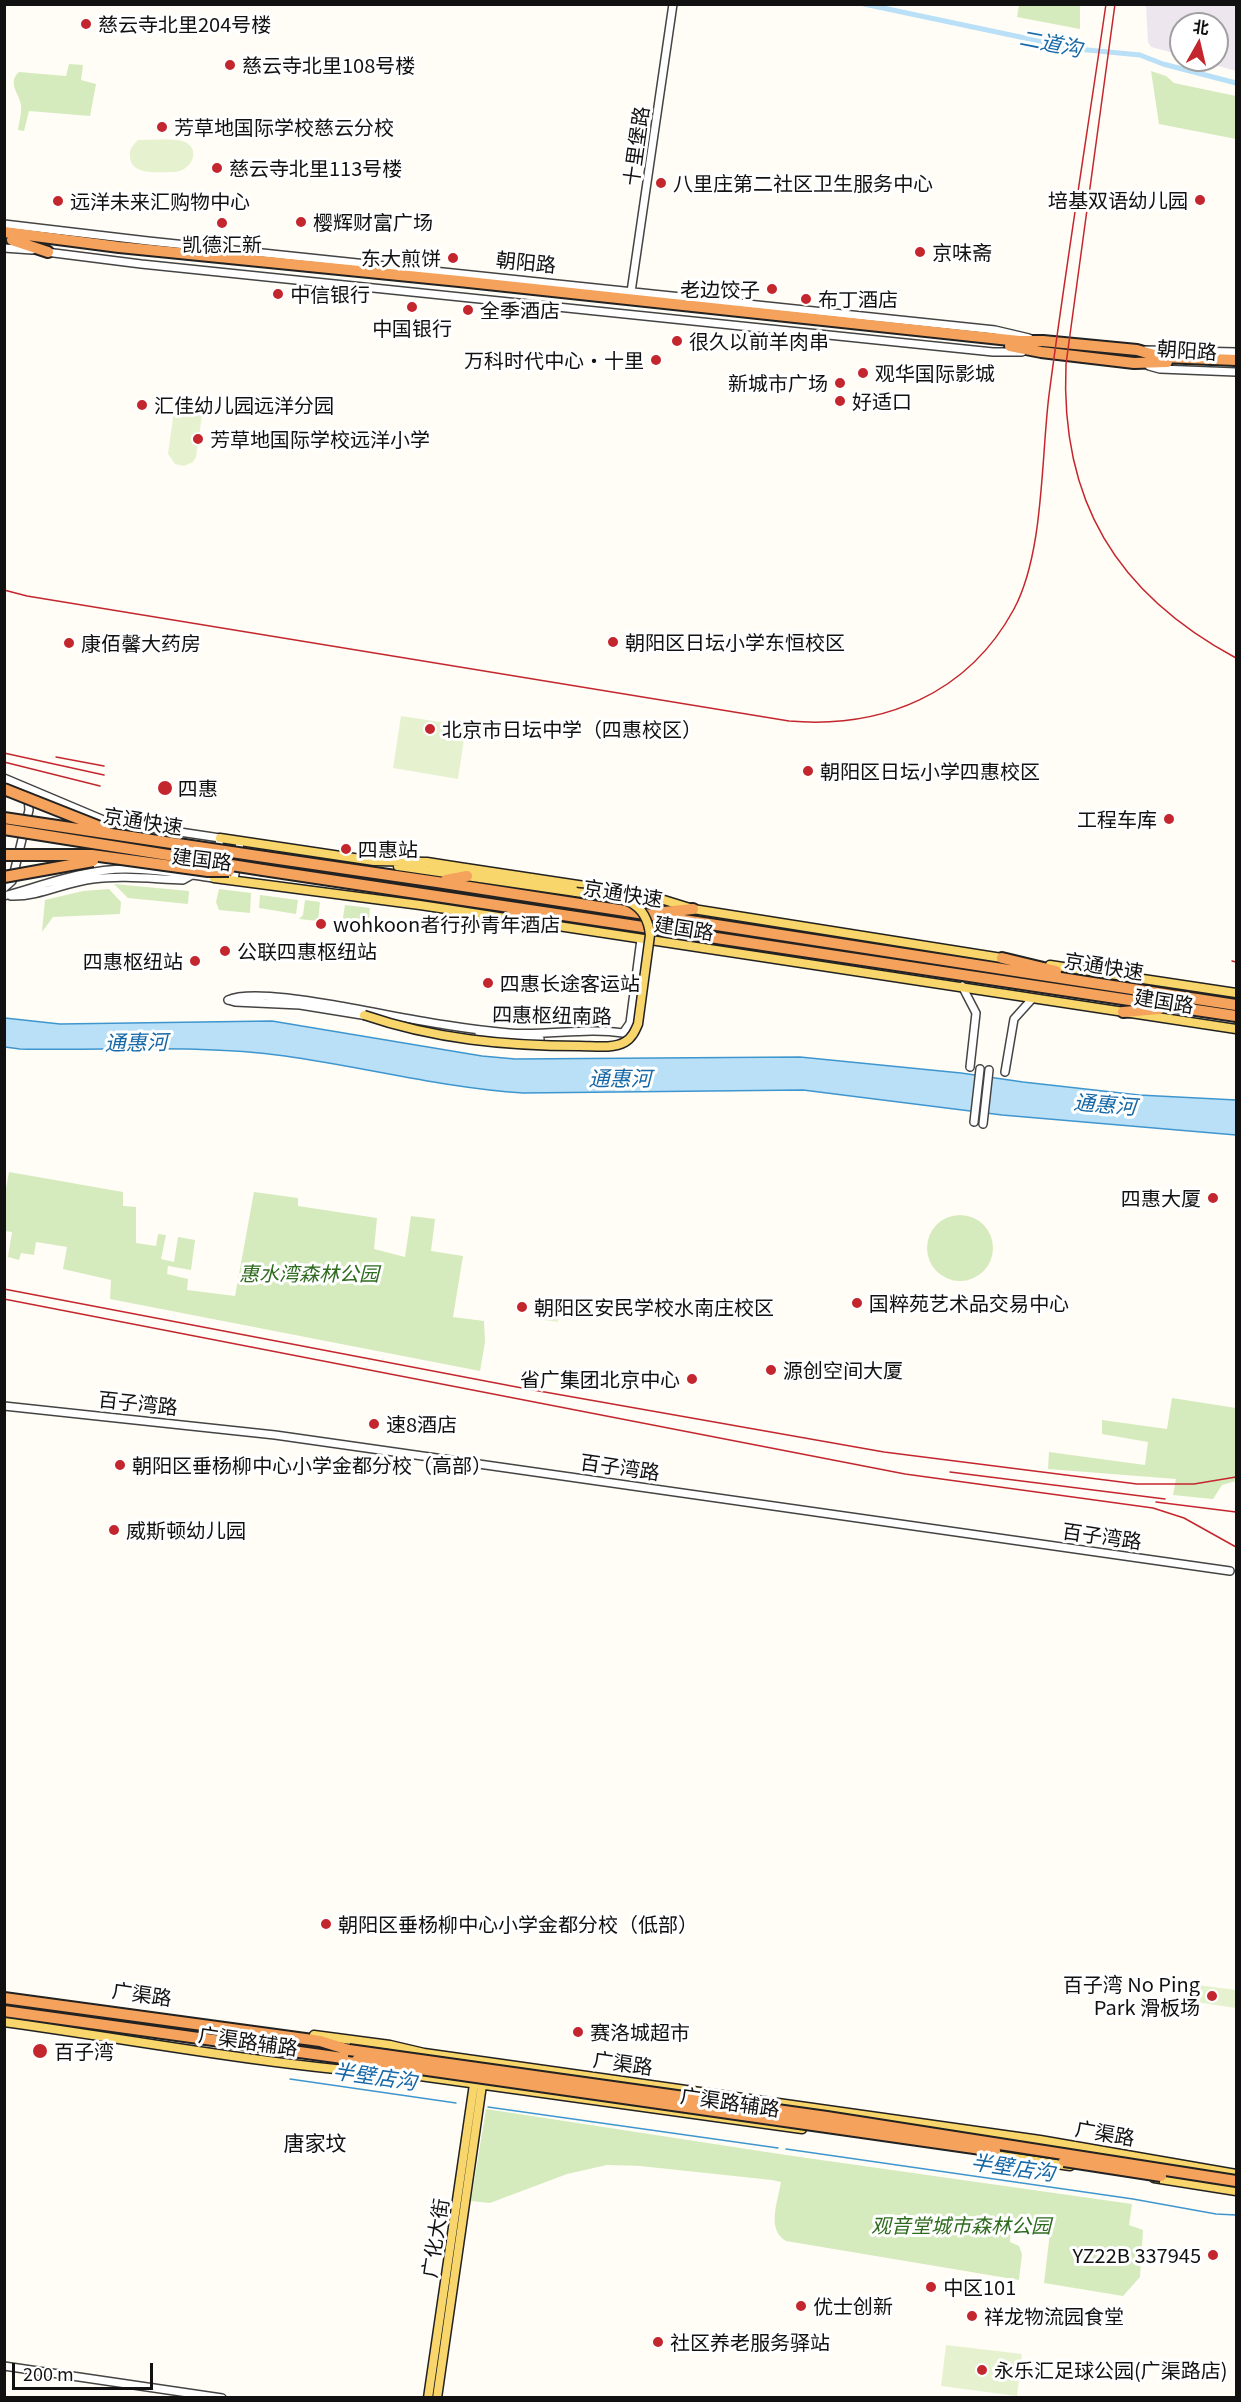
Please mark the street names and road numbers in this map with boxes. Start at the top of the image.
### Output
street label: 十里堡路 [619,105,653,187]
street label: 朝阳路 [495,247,557,277]
street label: 朝阳路 [1156,336,1218,364]
street label: 京通快速 [102,803,184,839]
street label: 建国路 [171,843,233,875]
street label: 京通快速 [582,875,664,911]
street label: 建国路 [652,911,716,945]
street label: 京通快速 [1063,948,1145,984]
street label: 建国路 [1132,984,1196,1018]
street label: 四惠枢纽南路 [492,1002,612,1028]
street label: 百子湾路 [97,1387,179,1419]
street label: 百子湾路 [579,1450,661,1484]
street label: 百子湾路 [1061,1519,1143,1553]
street label: 广渠路 [111,1978,173,2010]
street label: 广渠路辅路 [197,2022,299,2060]
street label: 广渠路 [592,2047,654,2079]
street label: 广渠路辅路 [679,2083,781,2121]
street label: 广渠路 [1073,2116,1137,2150]
street label: 广化大街 [417,2197,453,2279]

